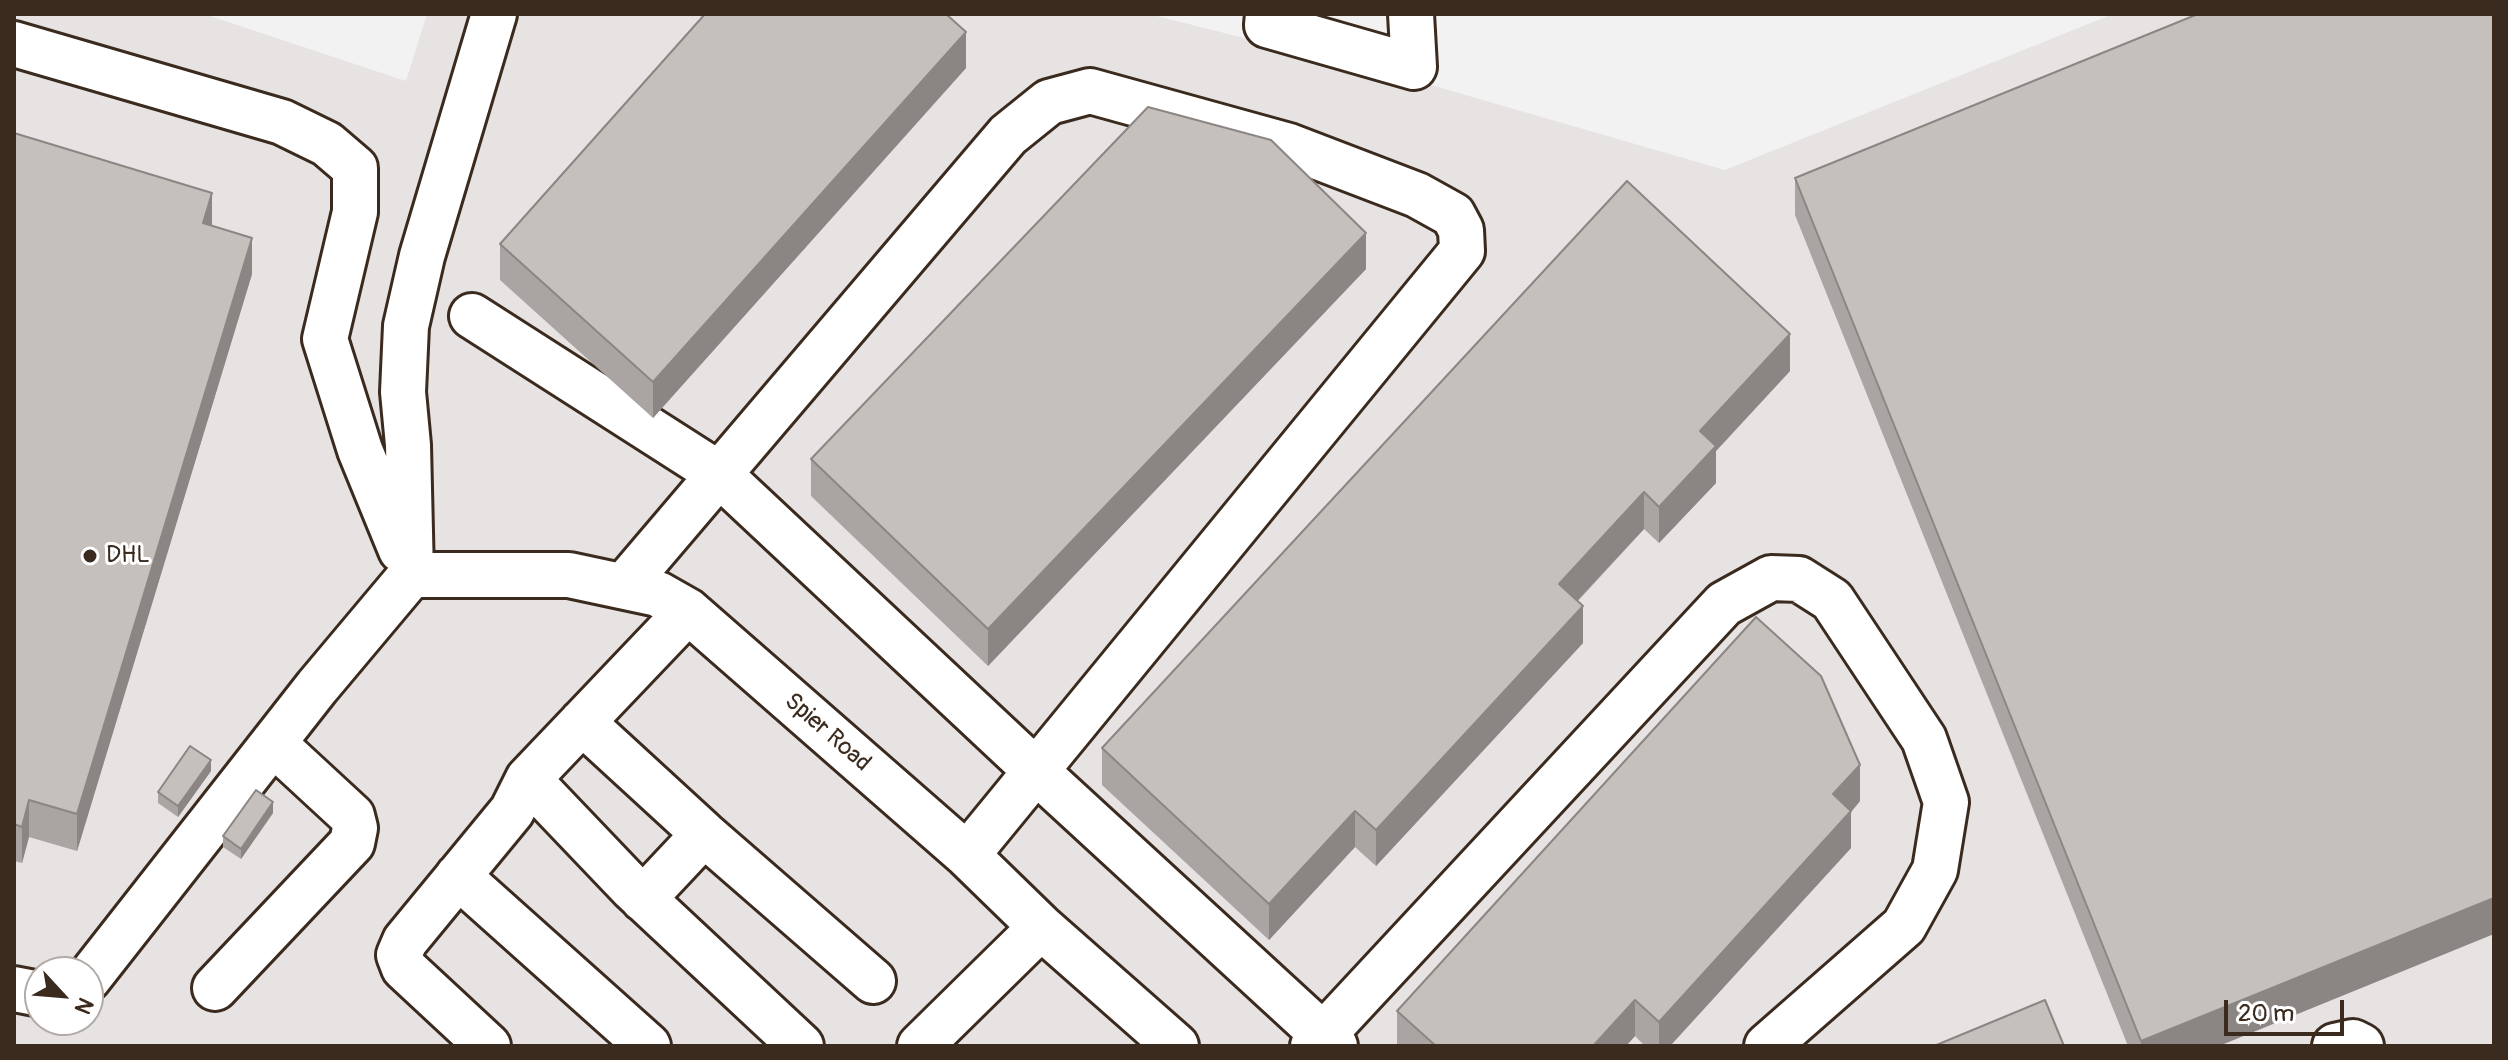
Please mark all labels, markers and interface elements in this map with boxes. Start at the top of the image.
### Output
place label: DHL [106,542,150,570]
marker: DHL [81,547,99,565]
street label: Spier Road [778,688,876,778]
north arrow [24,956,104,1036]
scale bar [2228,984,2348,1034]
text: N [68,993,100,1018]
text: 20 m [2238,999,2294,1028]

